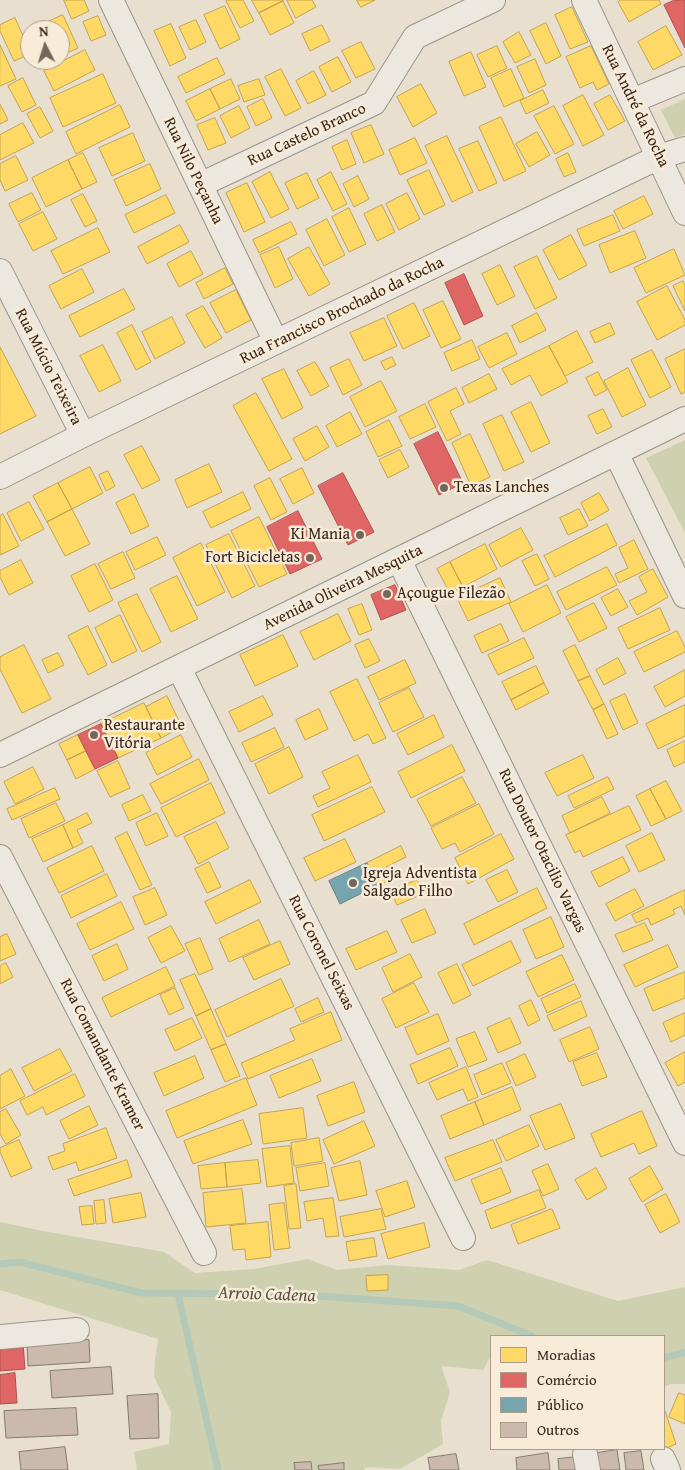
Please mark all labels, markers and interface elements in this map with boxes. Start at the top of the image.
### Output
north arrow [20,20,70,70]
text: N [38,21,49,41]
street label: Rua André da Rocha [597,41,673,171]
street label: Rua Castelo Branco [245,99,369,171]
street label: Rua Nilo Peçanha [159,114,227,228]
street label: Rua Francisco Brochado da Rocha [237,253,447,369]
street label: Rua Múcio Teixeira [10,306,86,428]
place label: Texas Lanches [454,478,549,498]
marker: Texas Lanches [438,482,450,494]
place label: Ki Mania [291,525,350,545]
marker: Ki Mania [354,529,366,541]
street label: Avenida Oliveira Mesquita [260,541,426,635]
place label: Fort Bicicletas [205,548,300,568]
marker: Fort Bicicletas [304,552,316,564]
place label: Açougue Filezão [397,584,505,604]
marker: Açougue Filezão [381,588,393,600]
place label: Restaurante Vitória [104,716,185,754]
marker: Restaurante Vitória [88,729,100,741]
street label: Rua Doutor Otacilio Vargas [494,766,590,936]
place label: Igreja Adventista Salgado Filho [363,864,477,902]
marker: Igreja Adventista Salgado Filho [347,877,359,889]
street label: Rua Coronel Seixas [284,892,358,1014]
street label: Rua Comandante Kramer [55,976,149,1134]
water label: Arroio Cadena [218,1283,316,1307]
legend [490,1335,665,1450]
text: Moradias [537,1344,595,1365]
text: Comércio [537,1369,597,1390]
text: Público [537,1394,584,1415]
text: Outros [537,1419,579,1440]

